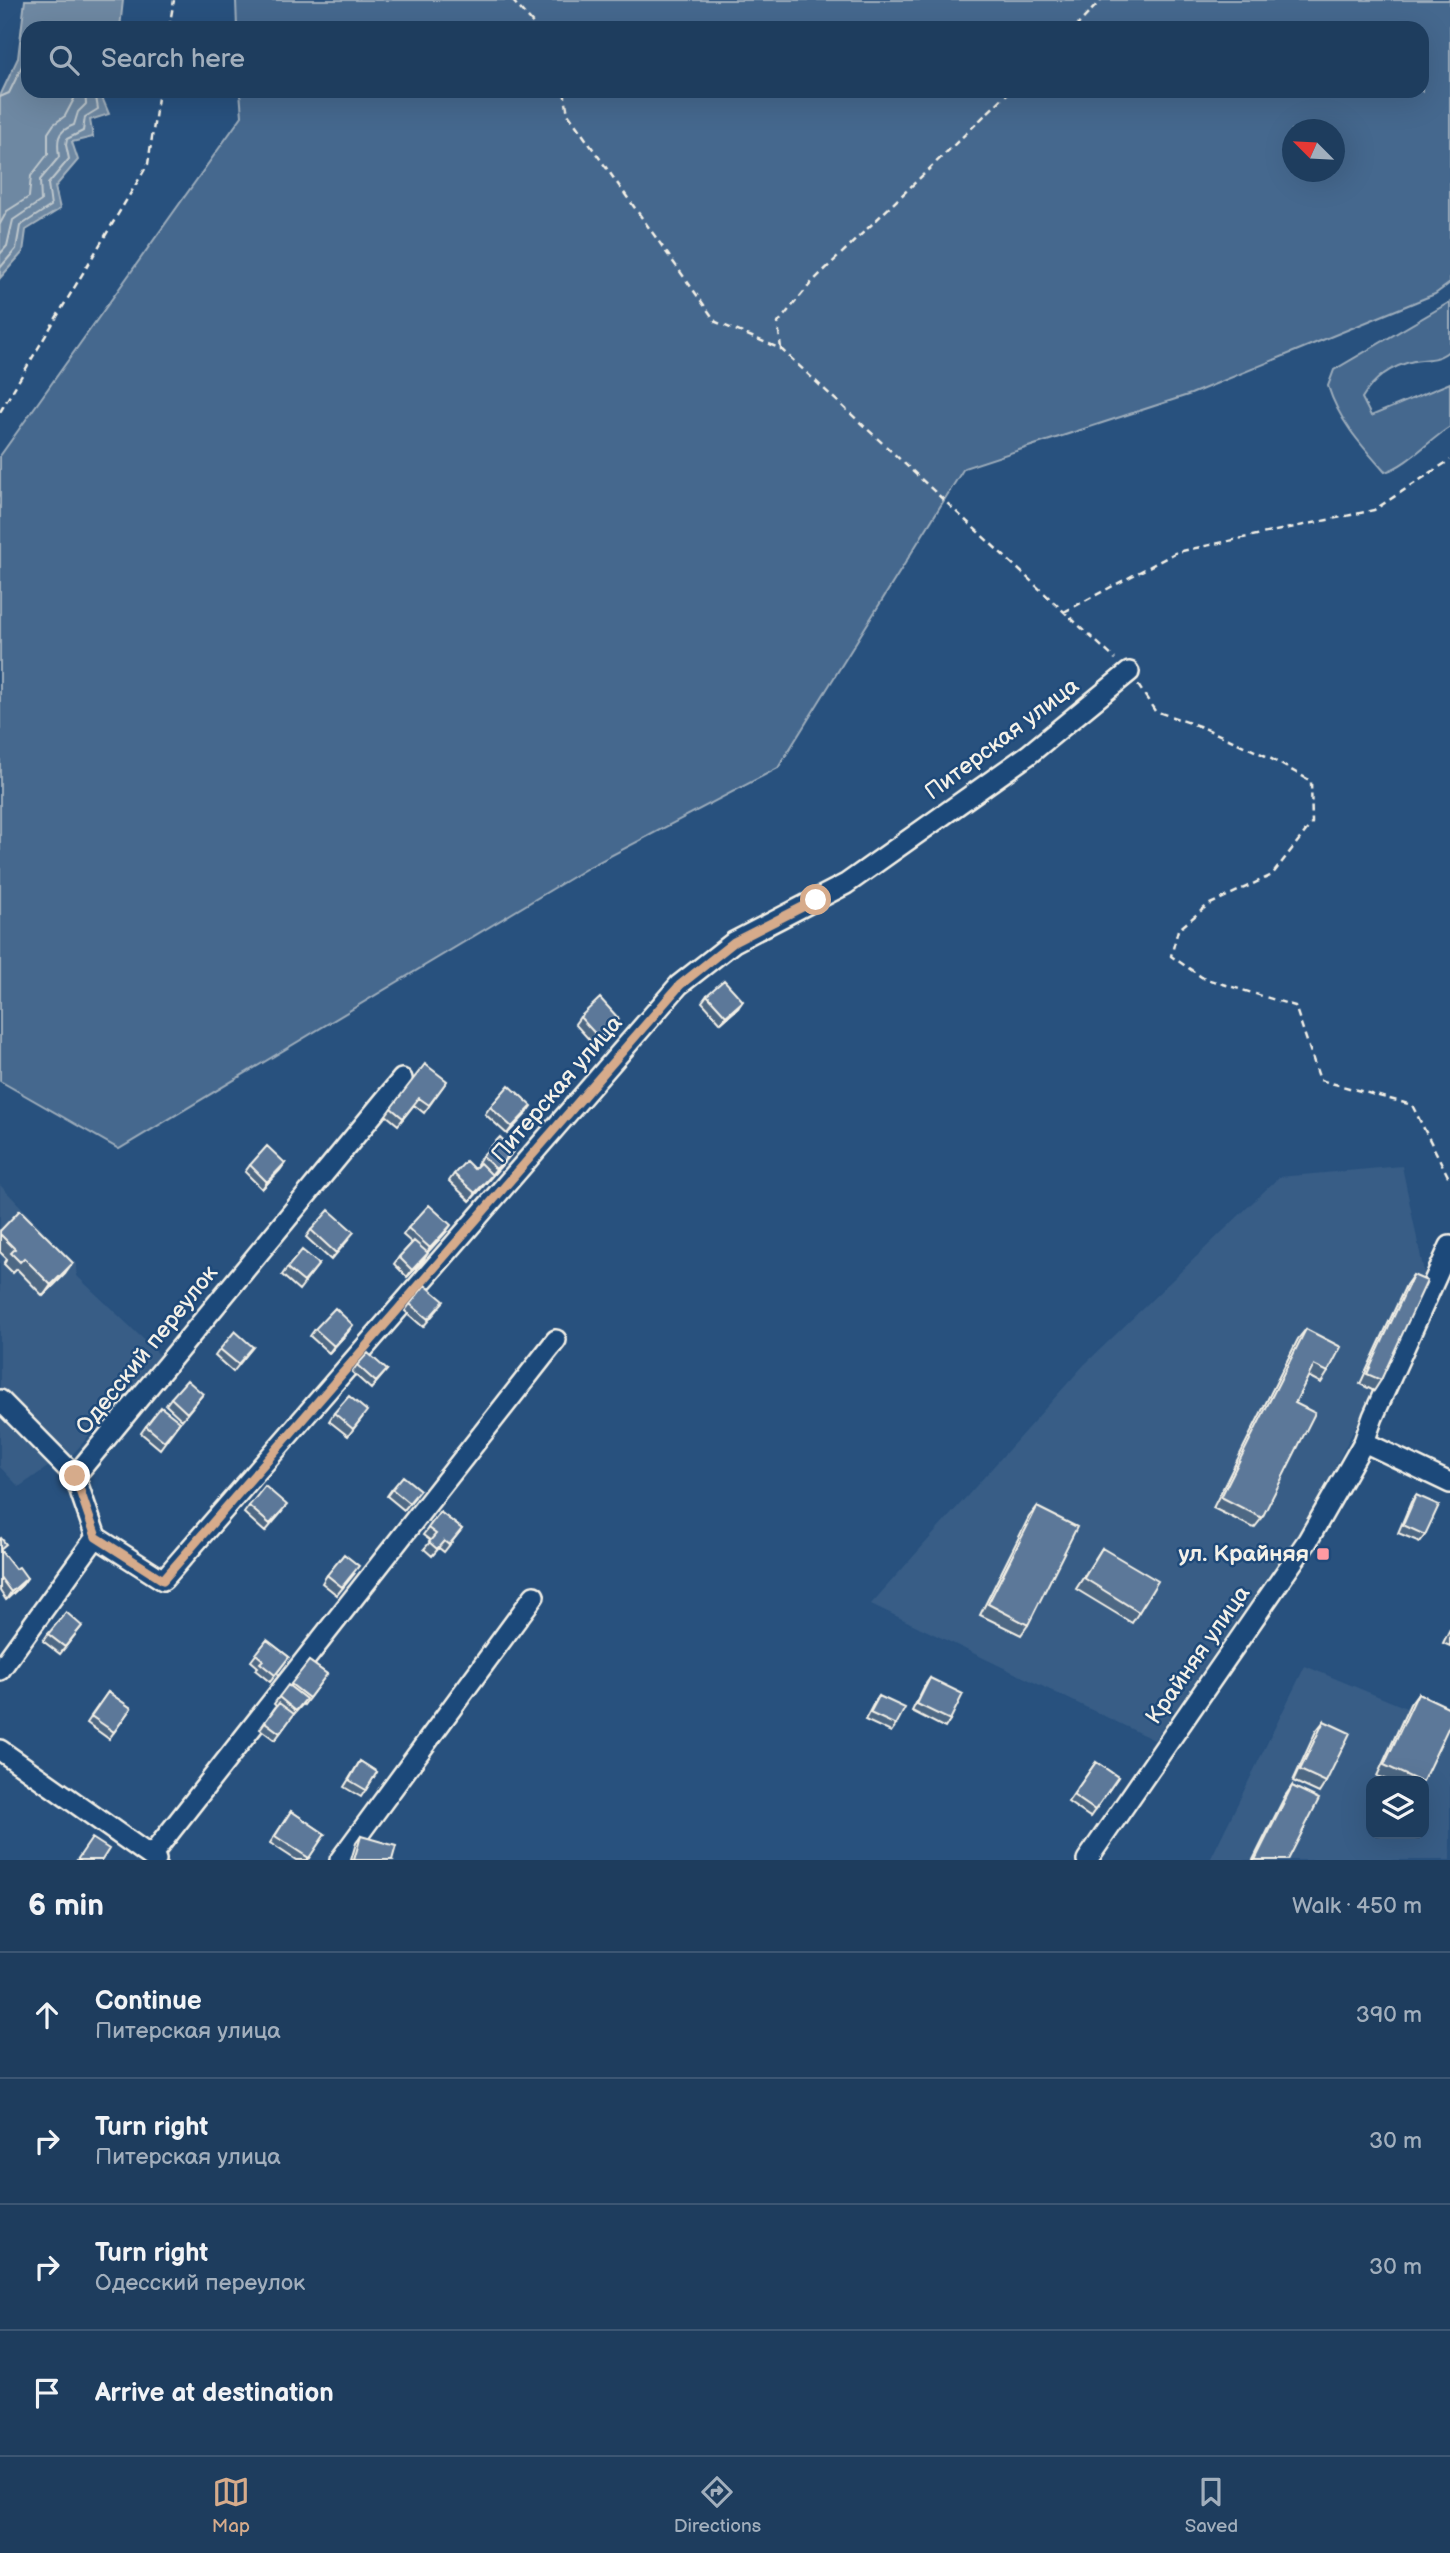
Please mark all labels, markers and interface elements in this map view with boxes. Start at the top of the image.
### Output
search box [21,21,1429,98]
icon: search [45,41,83,79]
text: Search here [101,44,245,75]
north arrow [1282,119,1345,182]
street label: Питерская улица [919,672,1085,806]
route start [800,884,831,915]
street label: Питерская улица [485,1009,629,1168]
street label: Одесский переулок [70,1259,224,1440]
route end [59,1460,90,1491]
place label: ул. Крайняя [1178,1540,1309,1568]
marker: ул. Крайняя [1315,1546,1331,1562]
street label: Крайняя улица [1140,1580,1256,1730]
map controls [1366,1776,1429,1839]
button: layers [1366,1776,1429,1839]
text: 6 min [28,1888,104,1924]
text: Walk · 450 m [1292,1892,1422,1920]
text: Continue [95,1986,202,2017]
icon: ahead [28,1996,66,2034]
text: 390 m [1356,2001,1422,2029]
text: Питерская улица [95,2017,281,2045]
text: Turn right [95,2112,208,2143]
icon: right [28,2122,66,2160]
text: 30 m [1369,2127,1422,2155]
text: Питерская улица [95,2143,281,2171]
text: Turn right [95,2238,208,2269]
icon: right [28,2248,66,2286]
text: 30 m [1369,2253,1422,2281]
text: Одесский переулок [95,2269,305,2297]
icon: arrive [28,2374,66,2412]
text: Arrive at destination [95,2378,334,2409]
tab: Map [212,2473,250,2538]
tab: Directions [674,2473,761,2538]
tab: Saved [1185,2473,1238,2538]

